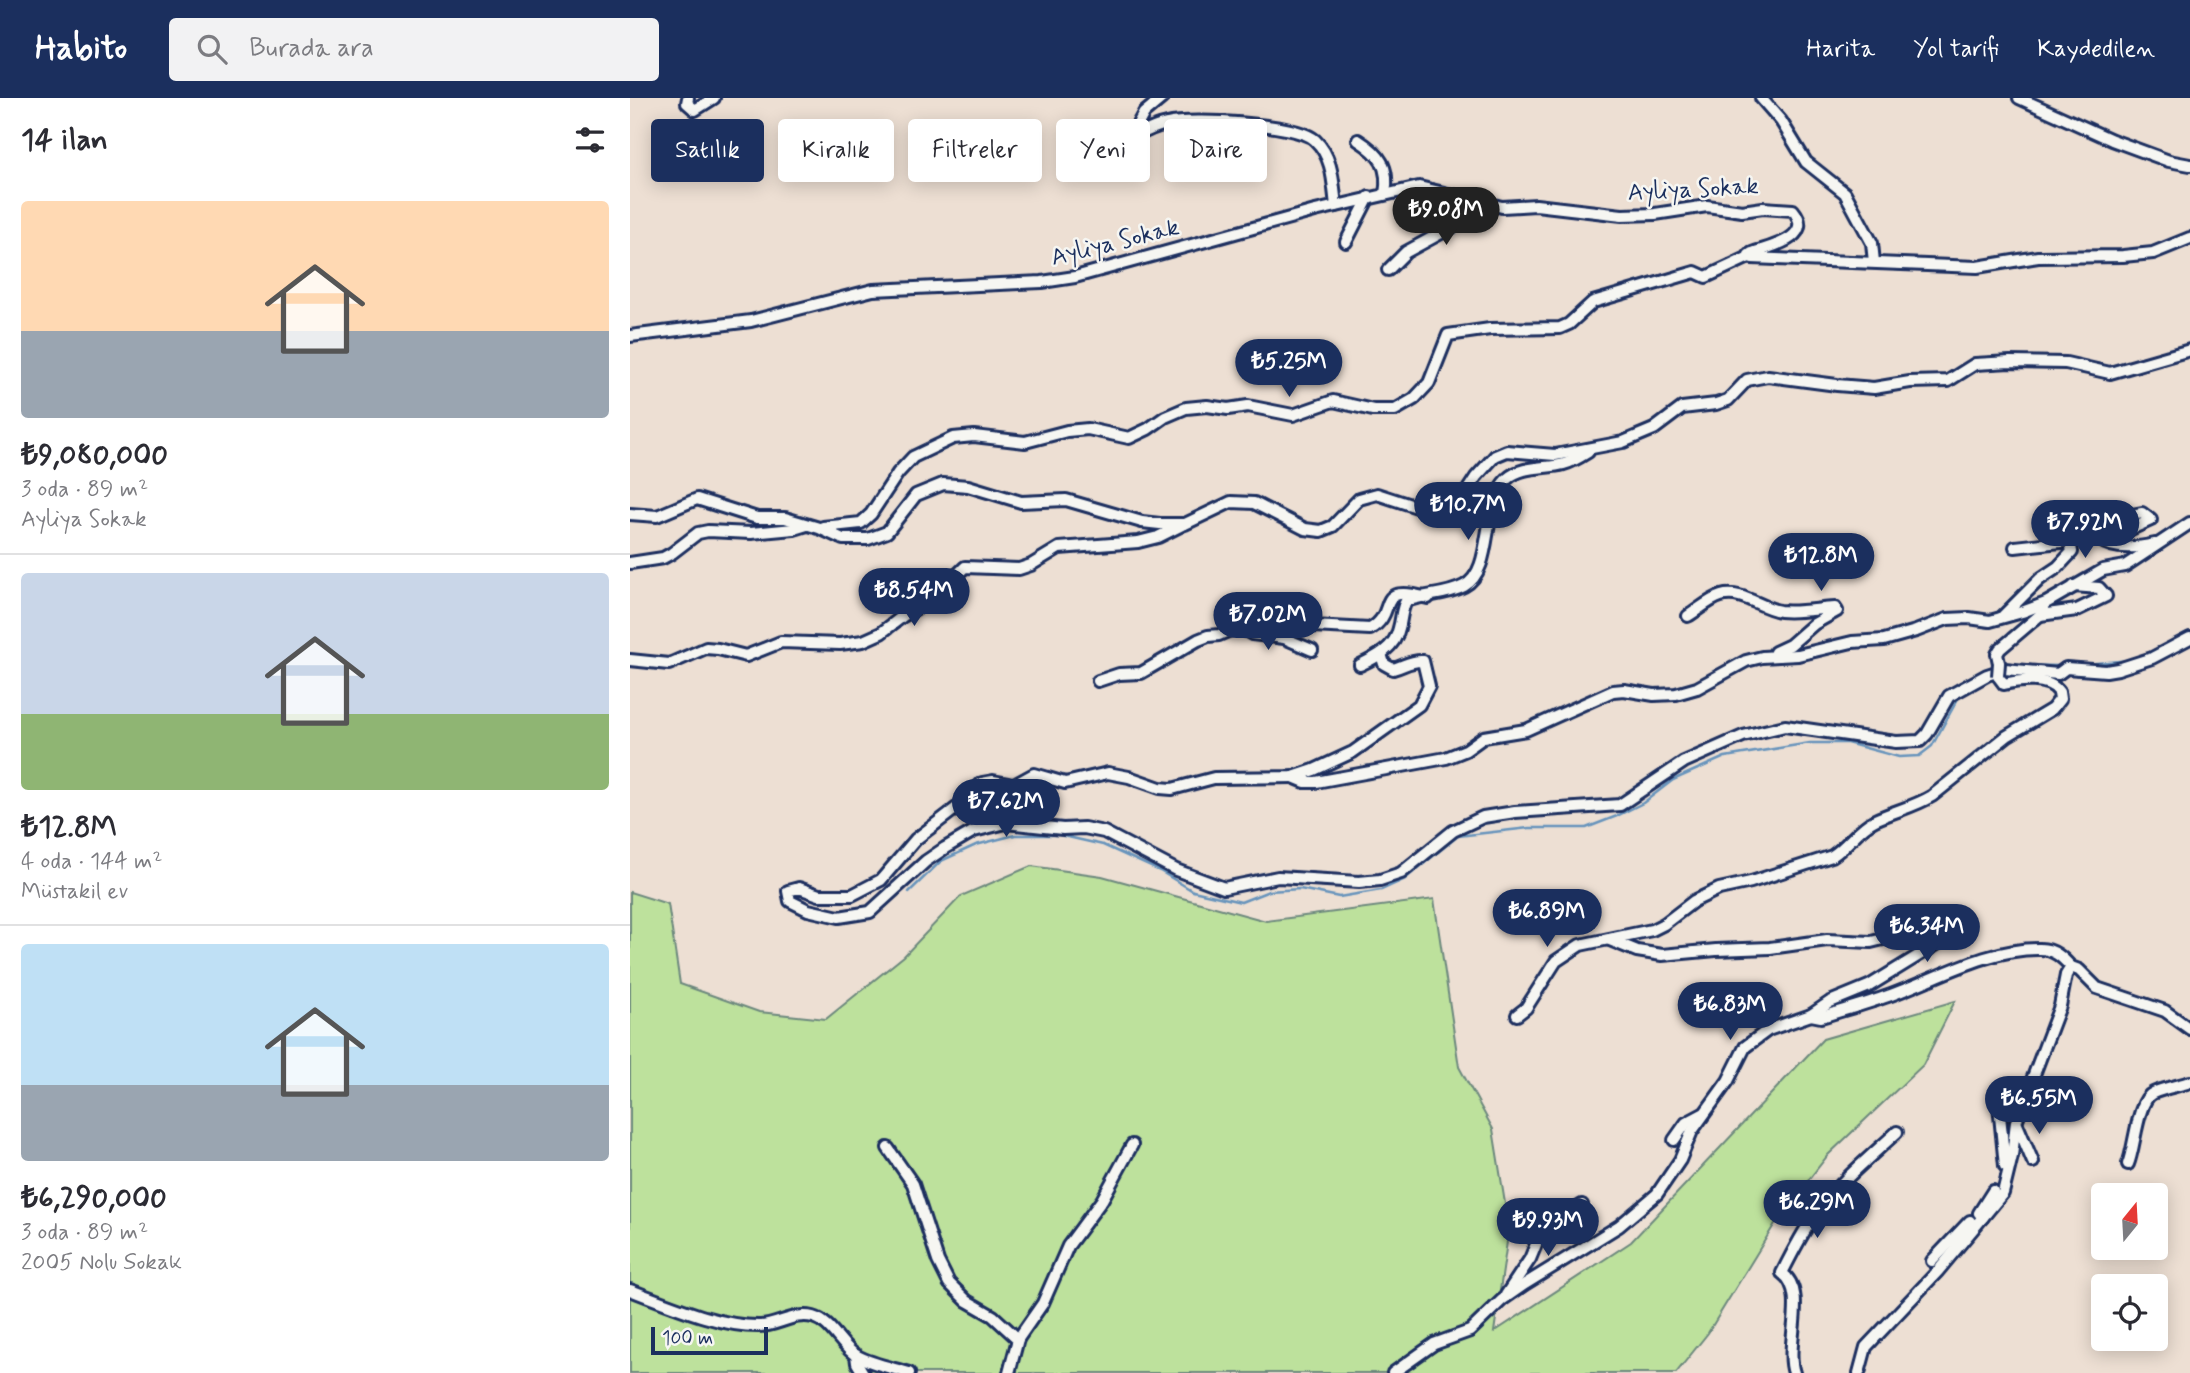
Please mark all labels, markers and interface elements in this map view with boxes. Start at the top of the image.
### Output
search box [169,18,659,81]
text: Habito [35,27,127,71]
icon: search [193,30,231,68]
text: Burada ara [249,32,374,66]
text: Harita [1806,34,1875,65]
text: Yol tarifi [1913,34,1999,65]
text: Kaydedilen [2037,34,2155,65]
chip: Satılık [651,119,764,182]
chip: Kiralık [778,119,894,182]
chip: Filtreler [908,119,1042,182]
chip: Yeni [1056,119,1150,182]
chip: Daire [1164,119,1267,182]
text: 14 ilan [21,121,108,160]
icon: filters [571,121,609,159]
street label: Ayliya Sokak [1627,171,1759,209]
pin: ₺9.08M [1389,188,1503,247]
text: ₺9.08M [1409,195,1483,225]
street label: Ayliya Sokak [1048,212,1182,274]
icon: home [252,246,378,372]
pin: ₺5.25M [1232,340,1346,399]
text: ₺5.25M [1251,347,1327,377]
text: ₺9,080,000 [21,436,168,475]
text: 3 oda · 89 m² [21,475,148,505]
pin: ₺10.7M [1411,482,1525,542]
text: ₺10.7M [1430,490,1506,520]
pin: ₺7.92M [2028,500,2142,560]
text: Ayliya Sokak [21,505,147,535]
text: ₺7.92M [2047,508,2123,538]
pin: ₺12.8M [1764,533,1878,593]
text: ₺12.8M [1784,541,1858,571]
pin: ₺8.54M [857,568,971,628]
text: ₺8.54M [875,576,953,606]
pin: ₺7.02M [1211,592,1325,652]
text: ₺7.02M [1229,600,1307,630]
icon: home [252,618,378,744]
pin: ₺7.62M [949,780,1063,839]
text: ₺7.62M [968,787,1044,817]
text: ₺12.8M [21,808,117,847]
text: 4 oda · 144 m² [21,847,162,877]
text: Müstakil ev [21,877,128,907]
pin: ₺6.89M [1490,890,1604,949]
text: ₺6.89M [1509,897,1585,927]
pin: ₺6.34M [1870,904,1984,964]
text: ₺6.34M [1890,912,1964,942]
pin: ₺6.83M [1673,982,1787,1042]
icon: home [252,989,378,1115]
text: ₺6.83M [1694,990,1766,1020]
pin: ₺6.55M [1982,1076,2096,1136]
text: ₺6.55M [2001,1084,2077,1114]
text: ₺6,290,000 [21,1179,167,1218]
pin: ₺6.29M [1760,1180,1874,1240]
north arrow [2091,1183,2168,1260]
map controls [2091,1183,2168,1351]
text: ₺6.29M [1780,1188,1854,1218]
pin: ₺9.93M [1491,1198,1605,1258]
text: ₺9.93M [1513,1206,1583,1236]
text: 3 oda · 89 m² [21,1218,148,1248]
text: 2005 Nolu Sokak [21,1248,182,1278]
button: locate [2091,1274,2168,1351]
scale bar [651,1324,768,1356]
text: 100 m [662,1326,713,1351]

